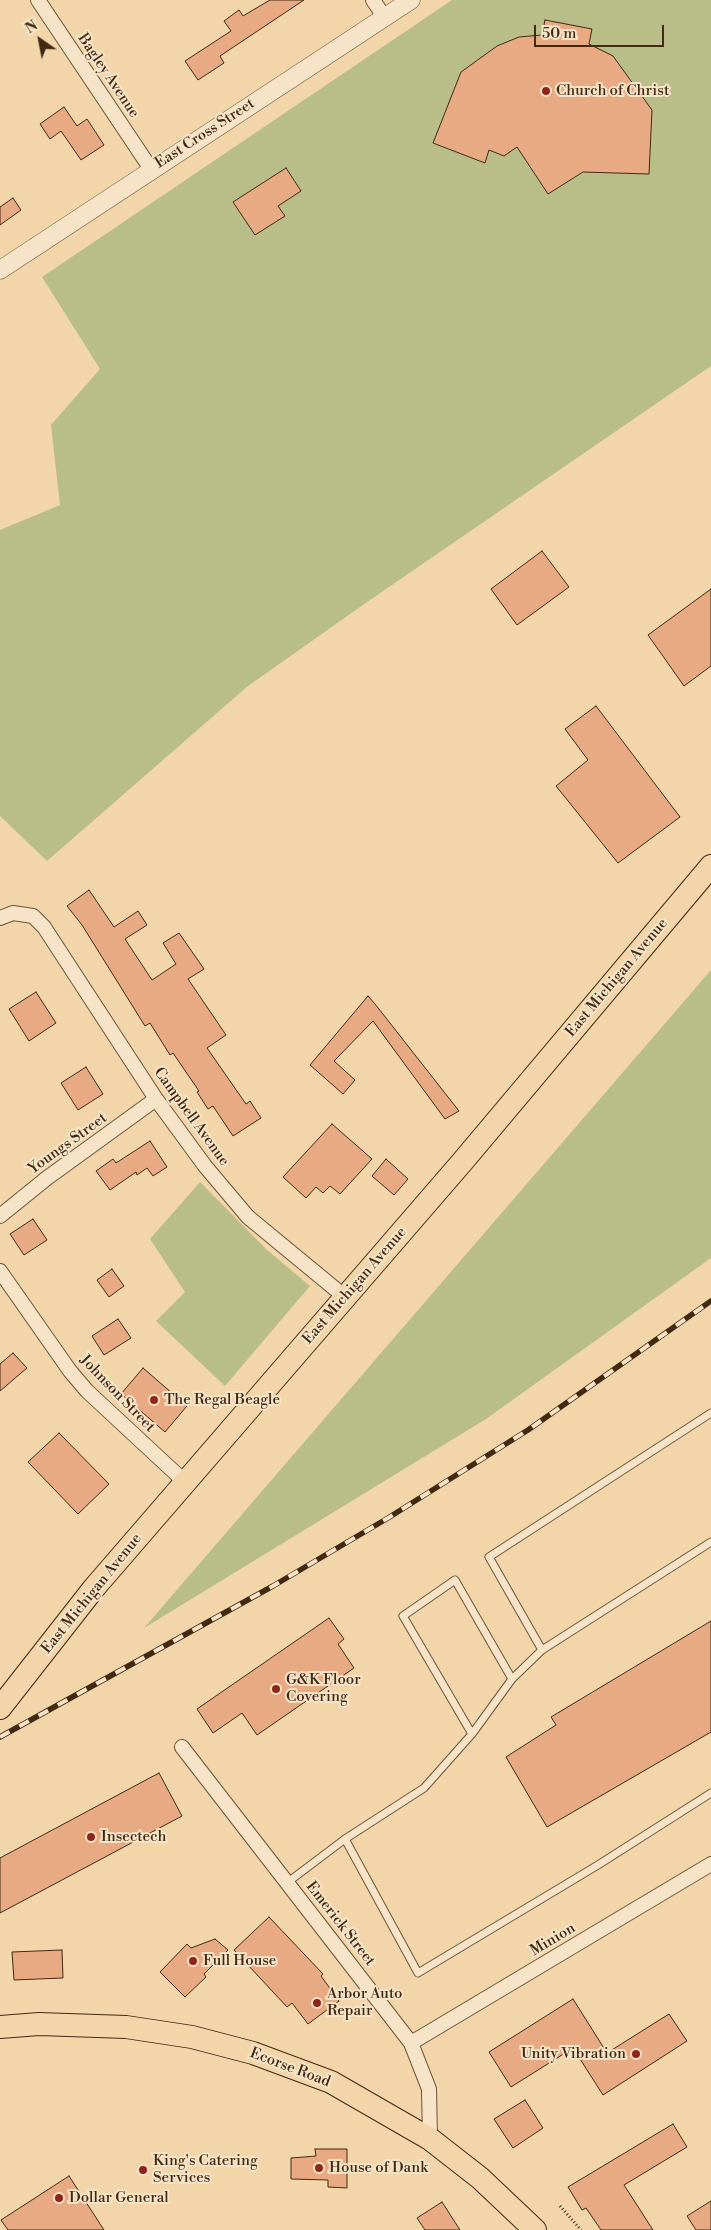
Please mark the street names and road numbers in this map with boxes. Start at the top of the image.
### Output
street label: Bagley Avenue [73,30,143,122]
street label: East Cross Street [152,95,258,173]
street label: East Michigan Avenue [562,915,672,1041]
street label: Campbell Avenue [149,1064,233,1170]
street label: Youngs Street [25,1109,111,1179]
street label: East Michigan Avenue [299,1224,411,1348]
street label: Johnson Street [76,1352,158,1436]
street label: East Michigan Avenue [38,1530,146,1658]
street label: Emerick Street [301,1878,379,1970]
street label: Minion [527,1920,579,1960]
street label: Ecorse Road [247,2044,333,2092]

